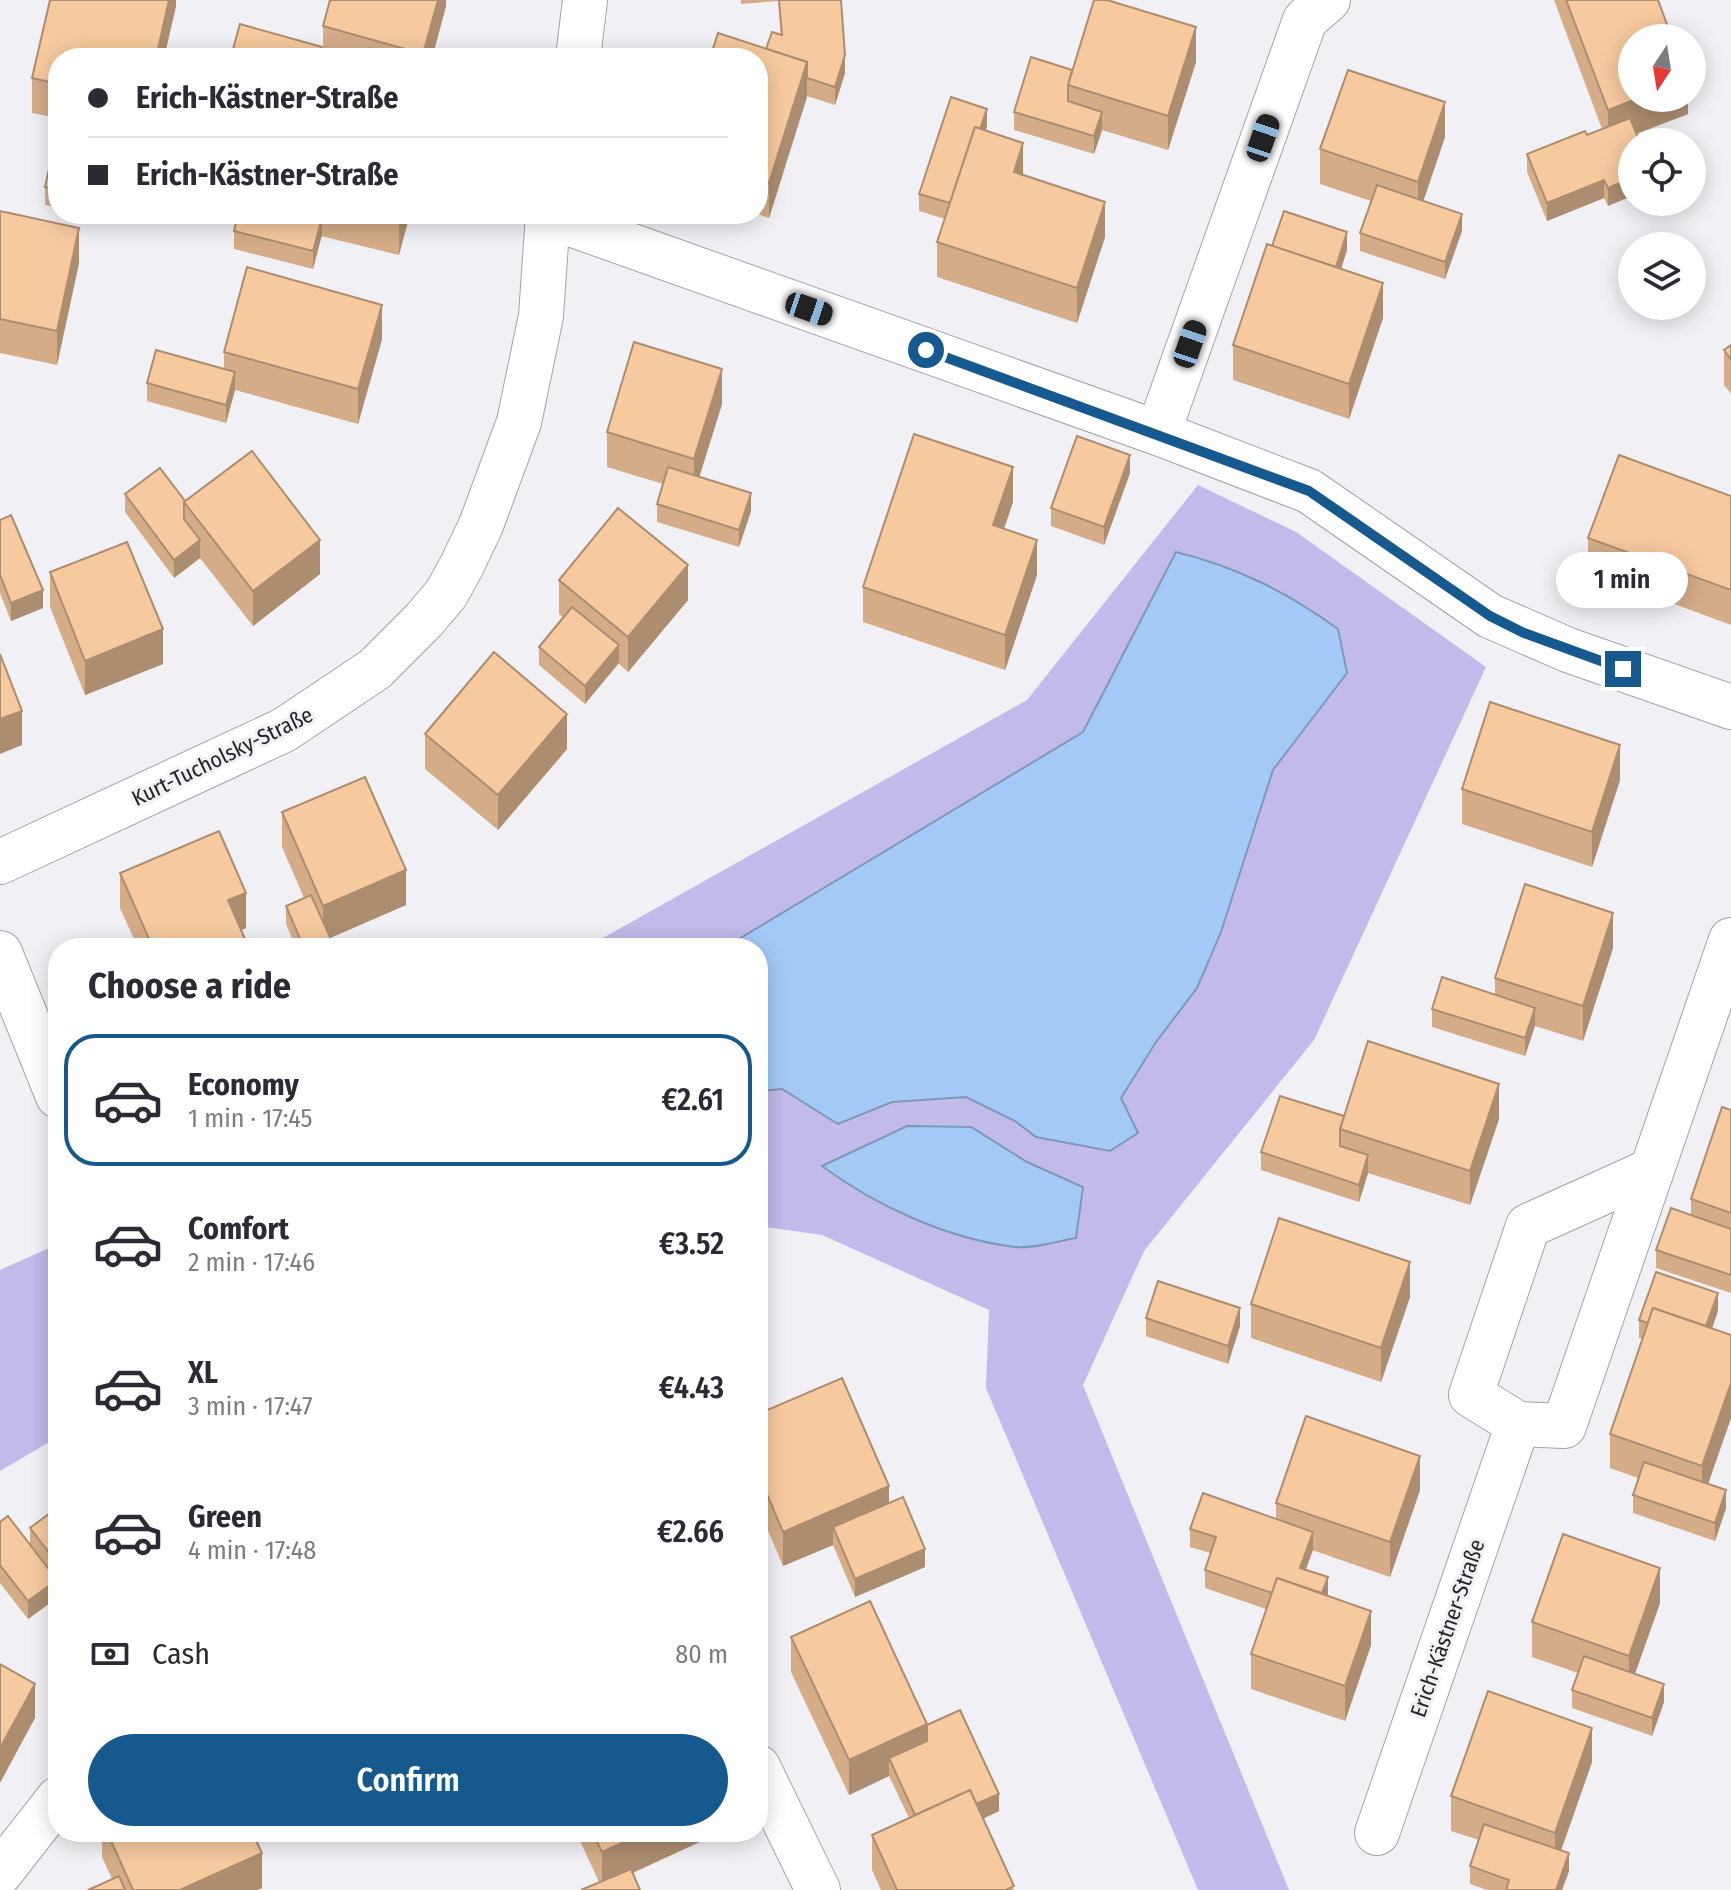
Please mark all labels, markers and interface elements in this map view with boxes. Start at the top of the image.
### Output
north arrow [1618,24,1706,112]
map controls [1618,24,1706,320]
text: Erich-Kästner-Straße [136,80,398,116]
car [1244,111,1282,165]
button: locate [1618,128,1706,216]
text: Erich-Kästner-Straße [136,157,398,193]
button: layers [1618,232,1706,320]
car [782,290,836,328]
car [1171,317,1209,371]
route start [908,332,944,368]
callout: 1 min [1557,553,1689,609]
text: 1 min [1594,564,1650,595]
route end [1605,651,1641,687]
street label: Kurt-Tucholsky-Straße [127,701,317,812]
text: Choose a ride [88,964,291,1008]
icon: car [92,1064,164,1136]
text: Economy [188,1067,299,1103]
text: €2.61 [662,1082,724,1118]
text: 1 min · 17:45 [188,1103,313,1134]
icon: car [92,1208,164,1280]
text: Comfort [188,1211,289,1247]
text: €3.52 [659,1226,724,1262]
text: 2 min · 17:46 [188,1247,315,1278]
icon: car [92,1352,164,1424]
text: XL [188,1355,218,1391]
text: €4.43 [659,1370,724,1406]
text: 3 min · 17:47 [188,1391,313,1422]
icon: car [92,1496,164,1568]
text: Green [188,1499,262,1535]
text: €2.66 [657,1514,724,1550]
text: 4 min · 17:48 [188,1535,316,1566]
street label: Erich-Kästner-Straße [1404,1536,1491,1721]
icon: cash [88,1632,132,1676]
text: Cash [152,1636,210,1672]
text: 80 m [675,1639,728,1670]
button: Confirm [88,1734,728,1826]

